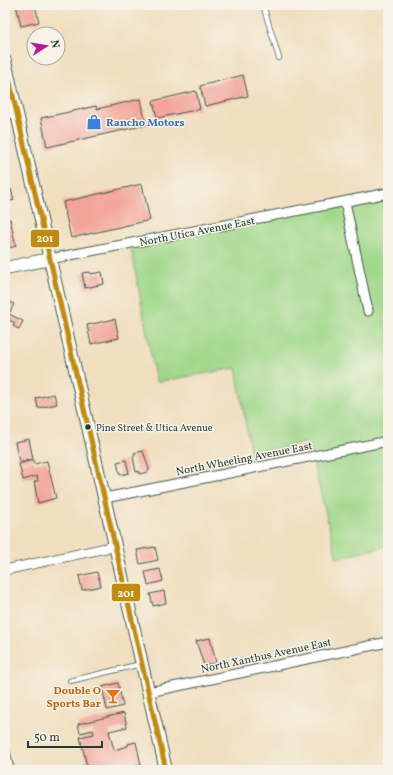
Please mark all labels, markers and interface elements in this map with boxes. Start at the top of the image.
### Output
north arrow [26,26,66,66]
text: N [46,39,62,50]
shop icon: Rancho Motors [85,113,103,131]
place label: Rancho Motors [106,116,185,131]
street label: North Utica Avenue East [138,214,256,251]
line badge: 201 [30,229,60,248]
text: 201 [37,232,53,247]
place label: Pine Street & Utica Avenue [96,421,213,435]
marker: Pine Street & Utica Avenue [83,422,93,432]
street label: North Wheeling Avenue East [175,439,314,480]
line badge: 201 [111,583,141,602]
text: 201 [118,587,134,602]
street label: North Xanthus Avenue East [200,635,333,678]
place label: Double O Sports Bar [46,684,102,712]
bar icon: Double O Sports Bar [104,687,122,705]
scale bar [28,723,102,749]
text: 50 m [34,730,60,746]

